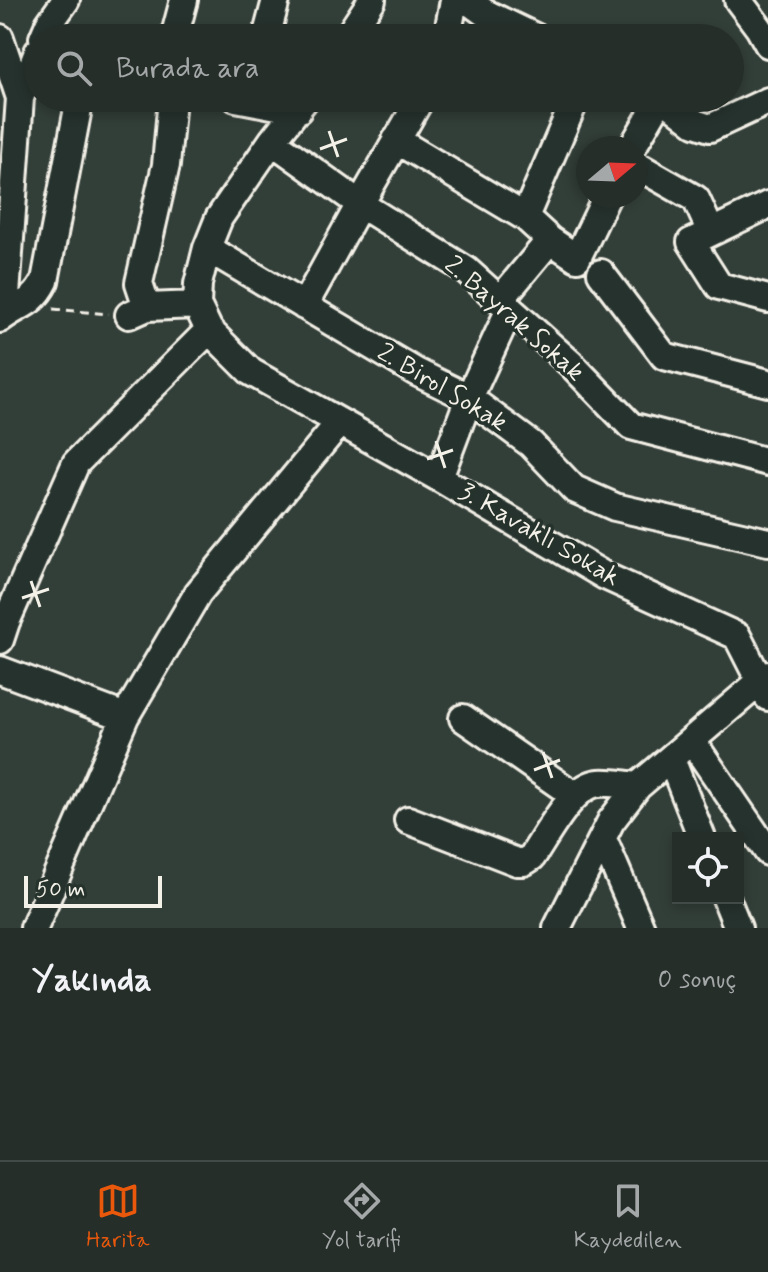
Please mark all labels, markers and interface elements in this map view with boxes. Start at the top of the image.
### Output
search box [24,24,744,112]
icon: search [52,46,96,90]
text: Burada ara [116,49,259,88]
north arrow [576,136,648,208]
street label: 2. Bayrak Sokak [437,249,591,389]
street label: 2. Birol Sokak [371,336,513,440]
street label: 3. Kavaklı Sokak [452,475,626,595]
map controls [672,832,744,904]
button: locate [672,832,744,904]
scale bar [24,872,162,908]
text: 50 m [36,876,85,904]
text: Yakında [32,958,152,1003]
text: 0 sonuç [658,963,736,997]
tab: Harita [86,1179,149,1255]
tab: Yol tarifi [322,1179,401,1255]
tab: Kaydedilen [574,1179,682,1255]

